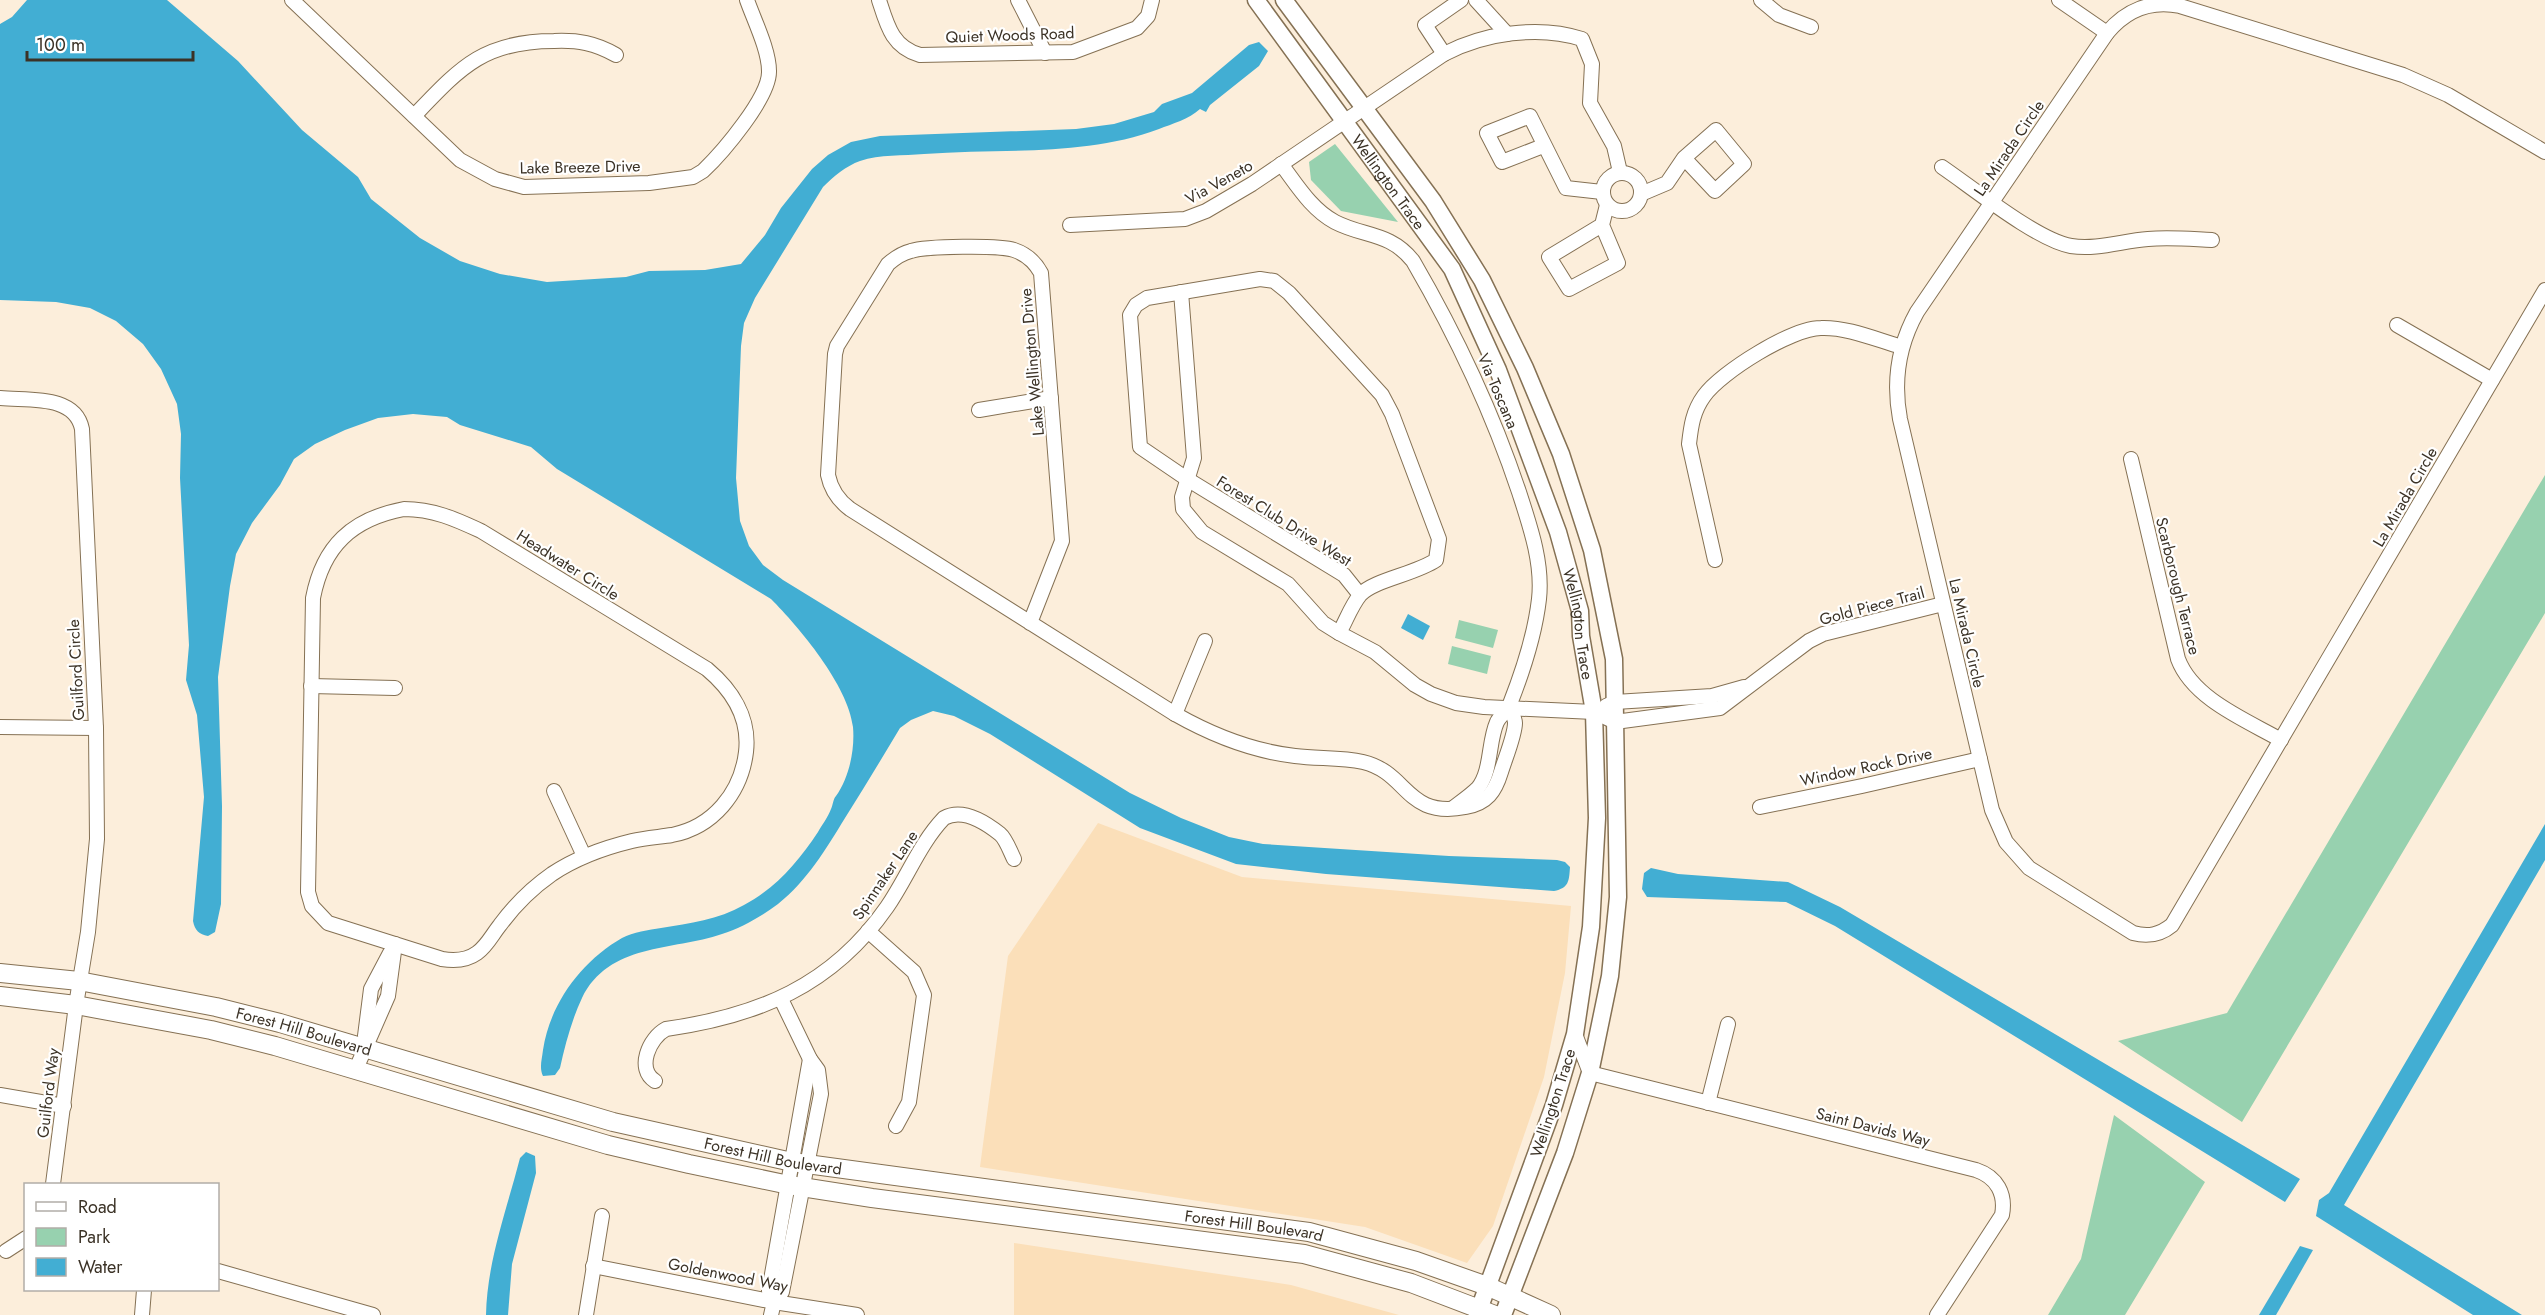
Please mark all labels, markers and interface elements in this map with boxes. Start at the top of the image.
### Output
street label: Quiet Woods Road [945,21,1075,49]
scale bar [27,24,194,62]
text: 100 m [36,32,85,58]
street label: La Mirada Circle [1968,95,2050,201]
street label: Wellington Trace [1346,129,1431,234]
street label: Lake Breeze Drive [519,154,641,180]
street label: Via Veneto [1181,154,1257,210]
street label: Lake Wellington Drive [1014,287,1050,437]
street label: Via Toscana [1472,350,1524,432]
street label: La Mirada Circle [2367,443,2443,551]
street label: Forest Club Drive West [1212,470,1356,572]
street label: Scarborough Terrace [2150,515,2206,657]
street label: Headwater Circle [512,524,624,606]
street label: Wellington Trace [1557,565,1600,681]
street label: La Mirada Circle [1943,576,1991,690]
street label: Gold Piece Trail [1817,581,1927,631]
street label: Guilford Circle [62,619,90,721]
street label: Window Rock Drive [1798,742,1934,792]
street label: Spinnaker Lane [847,826,923,924]
street label: Forest Hill Boulevard [234,1001,374,1061]
street label: Guilford Way [31,1046,65,1139]
street label: Wellington Trace [1525,1046,1581,1160]
street label: Saint Davids Way [1814,1102,1933,1152]
street label: Forest Hill Boulevard [702,1131,843,1180]
legend [24,1183,219,1291]
text: Road [78,1194,117,1220]
street label: Forest Hill Boulevard [1183,1204,1326,1247]
text: Park [78,1224,110,1250]
street label: Goldenwood Way [666,1252,791,1298]
text: Water [78,1254,123,1280]

